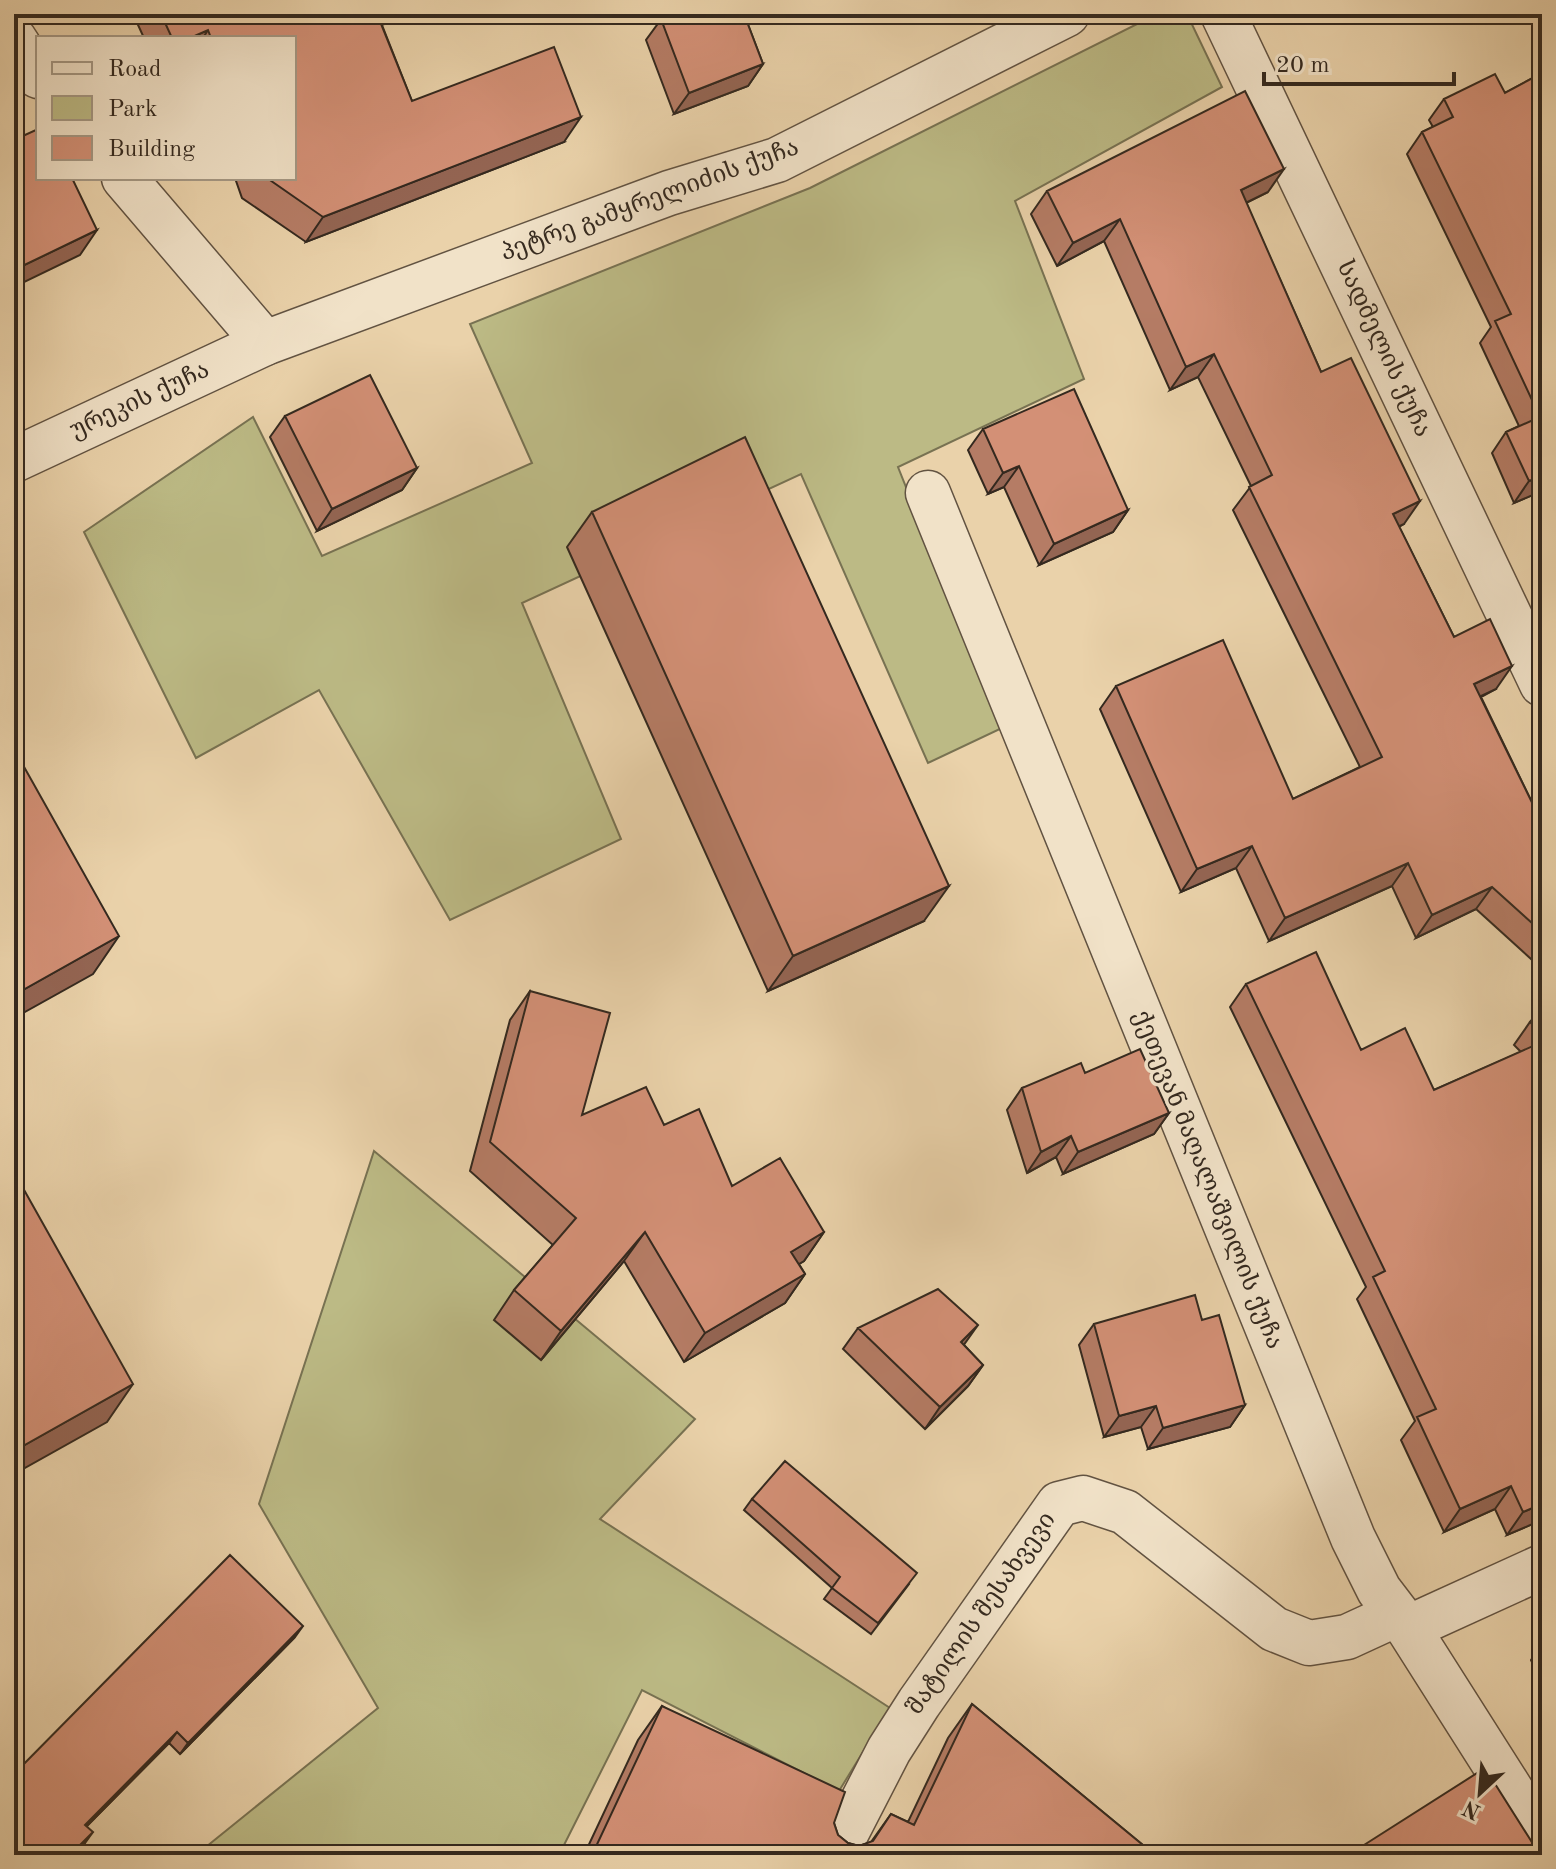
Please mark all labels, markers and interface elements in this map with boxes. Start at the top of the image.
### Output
legend [36,36,296,180]
scale bar [1264,36,1454,86]
text: 20 m [1276,54,1330,78]
text: Road [108,58,161,82]
text: Park [108,98,157,122]
street label: პეტრე გამყრელიძის ქუჩა [498,136,802,266]
text: Building [108,138,195,162]
street label: სადმელის ქუჩა [1332,257,1434,441]
street label: ურეკის ქუჩა [67,358,213,444]
street label: ქეთევან მაღალაშვილის ქუჩა [1128,1007,1287,1353]
street label: შატილის შესახვევი [903,1509,1061,1719]
north arrow [1440,1753,1520,1833]
text: N [1460,1796,1484,1823]

